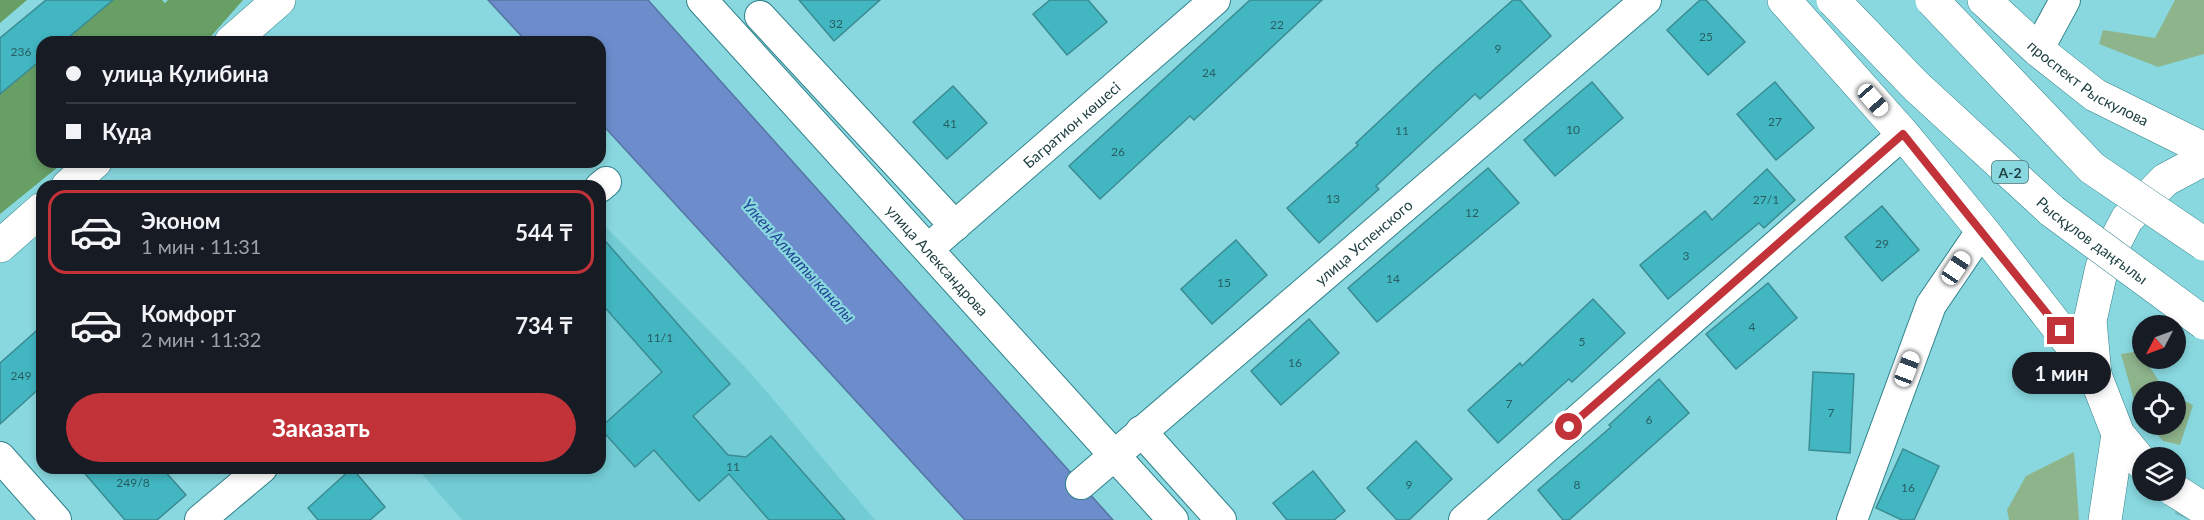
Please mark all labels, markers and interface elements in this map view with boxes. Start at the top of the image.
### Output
house number: 32 [829,16,843,31]
house number: 22 [1270,17,1284,32]
house number: 25 [1699,29,1713,44]
street label: проспект Рыскулова [2024,36,2152,129]
house number: 9 [1495,41,1502,56]
house number: 236 [11,44,31,59]
text: улица Кулибина [102,60,269,87]
house number: 24 [1202,65,1216,80]
street label: Багратион көшесі [1019,77,1124,171]
car [1854,81,1892,119]
house number: 27 [1768,114,1782,129]
house number: 41 [943,116,957,131]
text: Куда [102,118,152,145]
house number: 10 [1566,122,1580,137]
house number: 11 [1395,123,1409,138]
house number: 26 [1111,144,1125,159]
road number: A-2 [1992,161,2028,183]
house number: 13 [1326,191,1340,206]
house number: 27/1 [1753,192,1779,207]
street label: Рысқұлов даңғылы [2033,193,2151,288]
water label: Үлкен Алматы каналы [739,194,859,326]
street label: улица Успенского [1311,195,1416,289]
street label: улица Александрова [883,201,992,319]
icon: car [69,205,123,259]
house number: 12 [1465,205,1479,220]
text: Эконом [141,207,221,234]
text: 544 ₸ [515,219,573,246]
text: 1 мин · 11:31 [141,234,261,258]
house number: 29 [1875,236,1889,251]
house number: 3 [1683,248,1690,263]
car [1938,248,1974,288]
house number: 14 [1386,271,1400,286]
house number: 15 [1217,275,1231,290]
icon: car [69,298,123,352]
text: Комфорт [141,300,236,327]
text: 734 ₸ [515,312,573,339]
north arrow [2132,315,2186,369]
map controls [2132,315,2186,501]
route end [2047,317,2074,344]
house number: 4 [1749,319,1756,334]
text: 2 мин · 11:32 [141,327,261,351]
house number: 11/1 [647,330,673,345]
house number: 5 [1579,334,1586,349]
car [1892,349,1922,389]
callout: 1 мин [2012,352,2110,394]
house number: 16 [1288,355,1302,370]
text: 1 мин [2035,361,2088,385]
house number: 249 [11,368,31,383]
button: locate [2132,381,2186,435]
button: Заказать [66,393,576,462]
house number: 7 [1506,396,1513,411]
house number: 7 [1828,405,1835,420]
house number: 6 [1646,412,1653,427]
route start [1555,413,1582,440]
button: layers [2132,447,2186,501]
house number: 11 [726,459,740,474]
house number: 249/8 [116,475,150,490]
house number: 9 [1406,477,1413,492]
house number: 8 [1574,477,1581,492]
house number: 16 [1901,480,1915,495]

